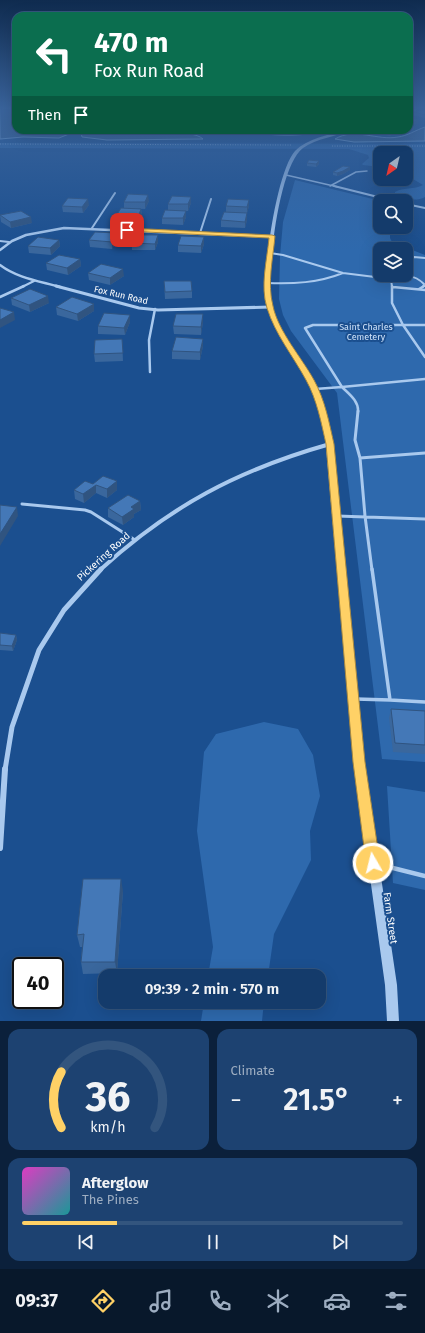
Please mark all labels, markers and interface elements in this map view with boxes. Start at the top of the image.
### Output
text: 470 m [94,26,169,59]
icon: left [28,28,80,80]
text: Fox Run Road [94,60,204,82]
icon: arrive [70,104,92,126]
text: Then [28,106,62,124]
north arrow [373,146,413,186]
map controls [373,146,413,282]
button: search [373,194,413,234]
pin [110,213,144,247]
icon: arrive [116,219,138,241]
button: layers [373,242,413,282]
street label: Fox Run Road [93,284,149,306]
park label: Saint Charles Cemetery [339,322,393,342]
street label: Pickering Road [75,530,133,584]
position arrow [352,842,394,884]
street label: Farm Street [380,892,400,945]
speed limit sign: 40 [12,957,64,1009]
text: 09:39 · 2 min · 570 m [145,980,279,998]
text: Climate [231,1063,275,1078]
text: 36 [85,1071,131,1121]
text: 21.5° [283,1082,350,1118]
text: − [231,1087,242,1114]
text: + [392,1087,403,1114]
text: km/h [91,1118,126,1135]
text: Afterglow [82,1174,148,1192]
text: The Pines [82,1192,139,1207]
icon: previous [75,1231,97,1253]
icon: pause [202,1231,224,1253]
icon: next [329,1231,351,1253]
icon: directions [89,1287,117,1315]
icon: music [147,1287,175,1315]
icon: phone [206,1287,234,1315]
icon: climate [264,1287,292,1315]
icon: car [323,1287,351,1315]
icon: filters [382,1287,410,1315]
text: 09:37 [15,1290,58,1312]

